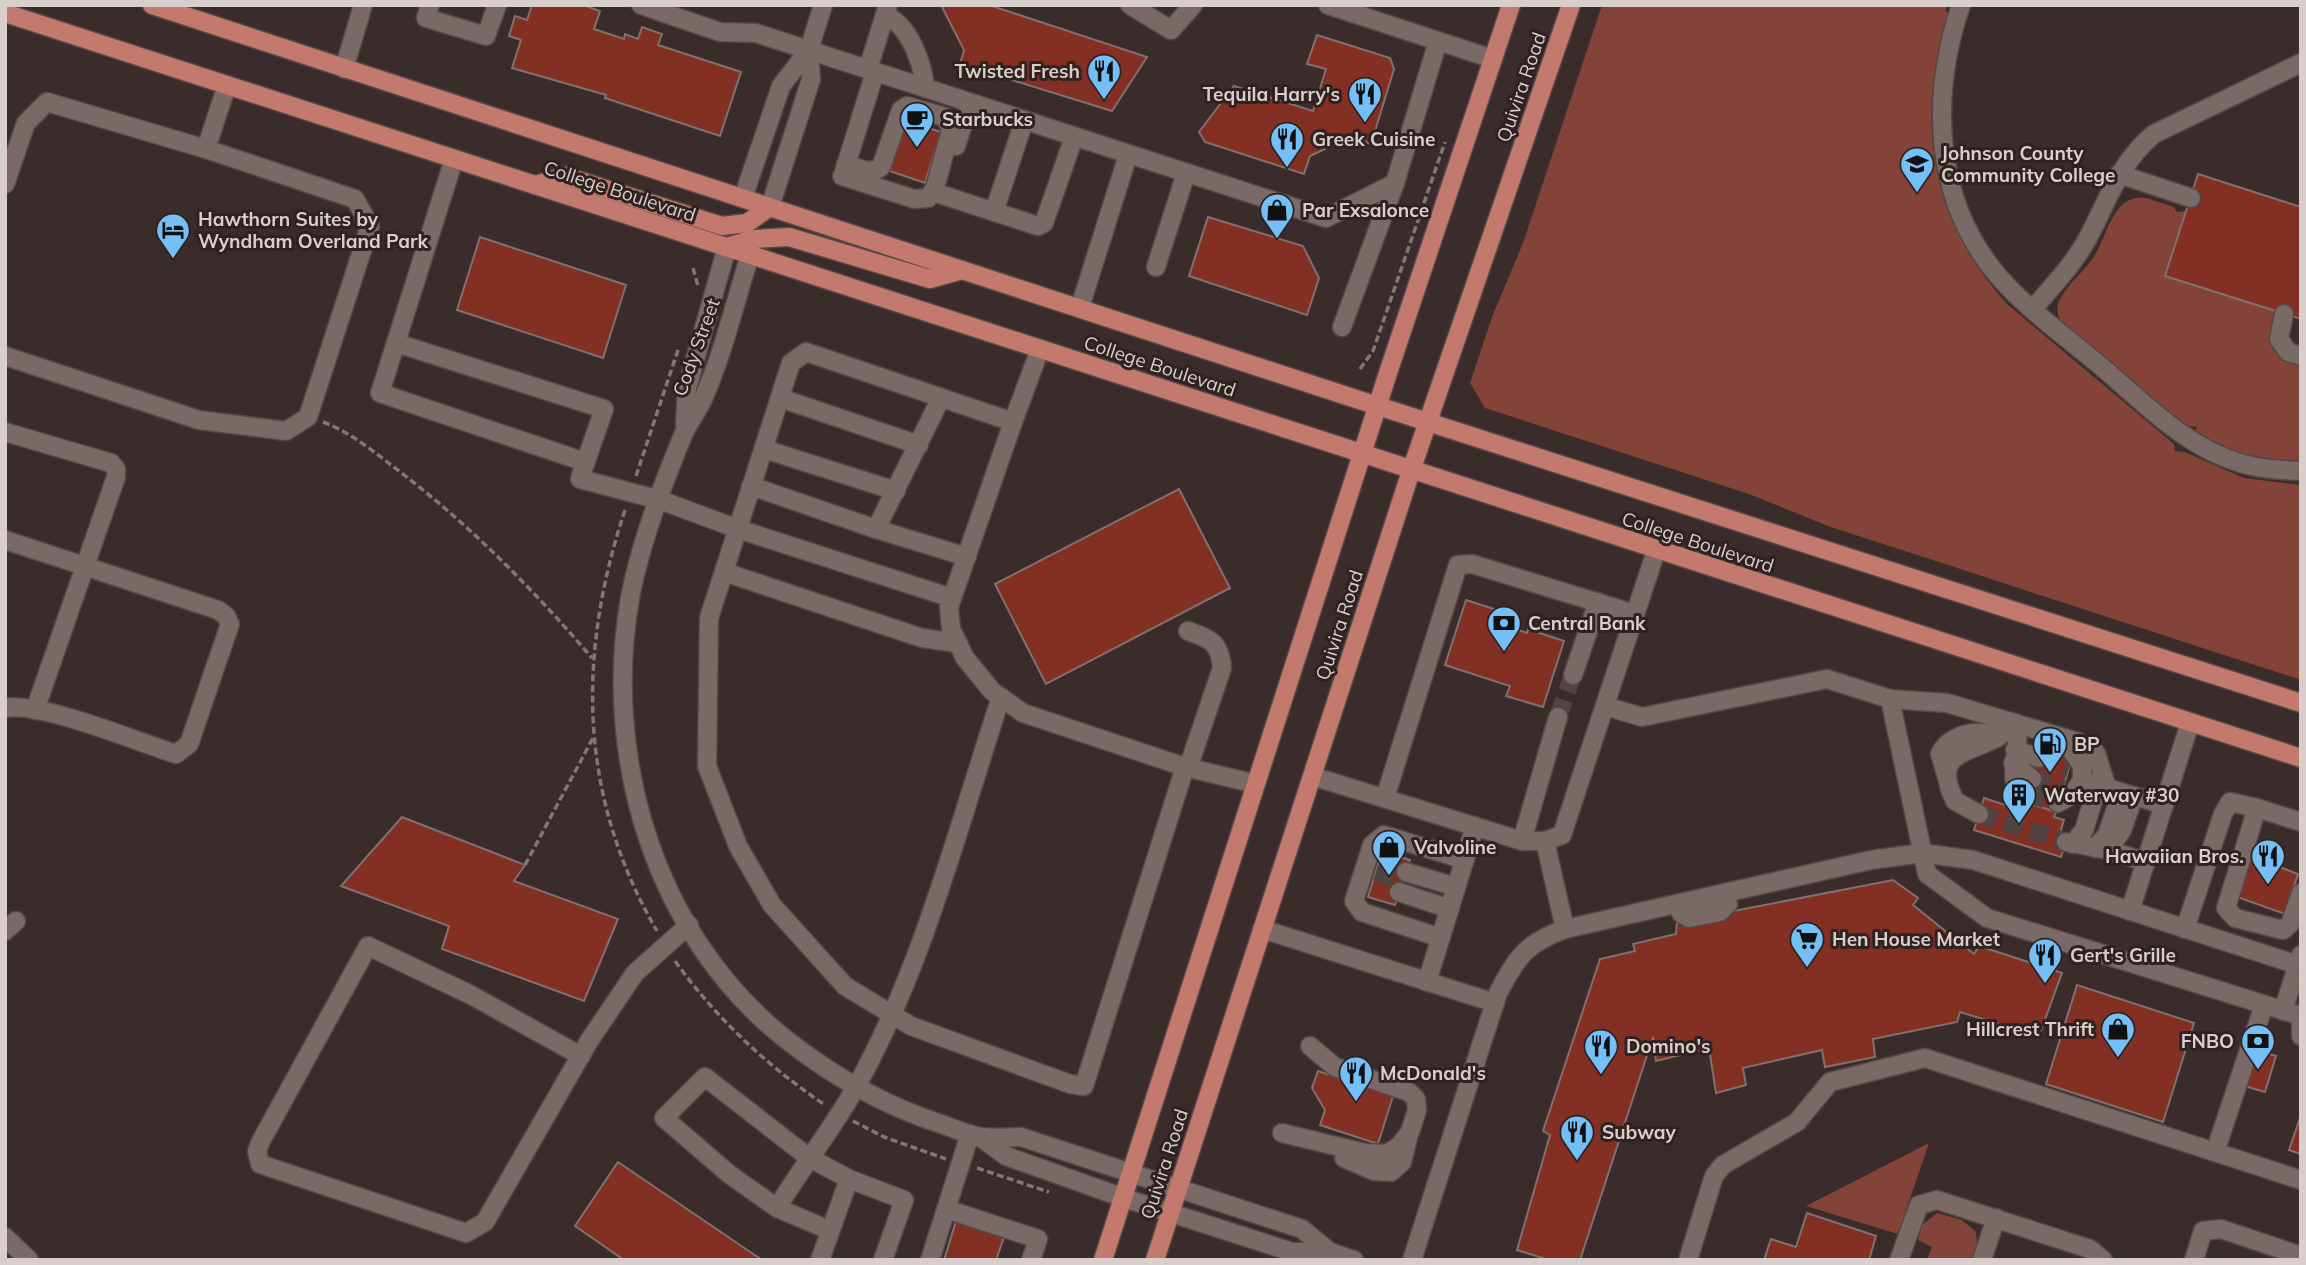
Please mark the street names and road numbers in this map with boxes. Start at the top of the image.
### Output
street label: Quivira Road [1491,29,1551,145]
street label: College Boulevard [541,155,699,227]
street label: Cody Street [667,295,725,399]
street label: College Boulevard [1081,330,1239,402]
street label: College Boulevard [1619,506,1777,578]
street label: Quivira Road [1310,567,1368,683]
street label: Quivira Road [1135,1106,1193,1222]

